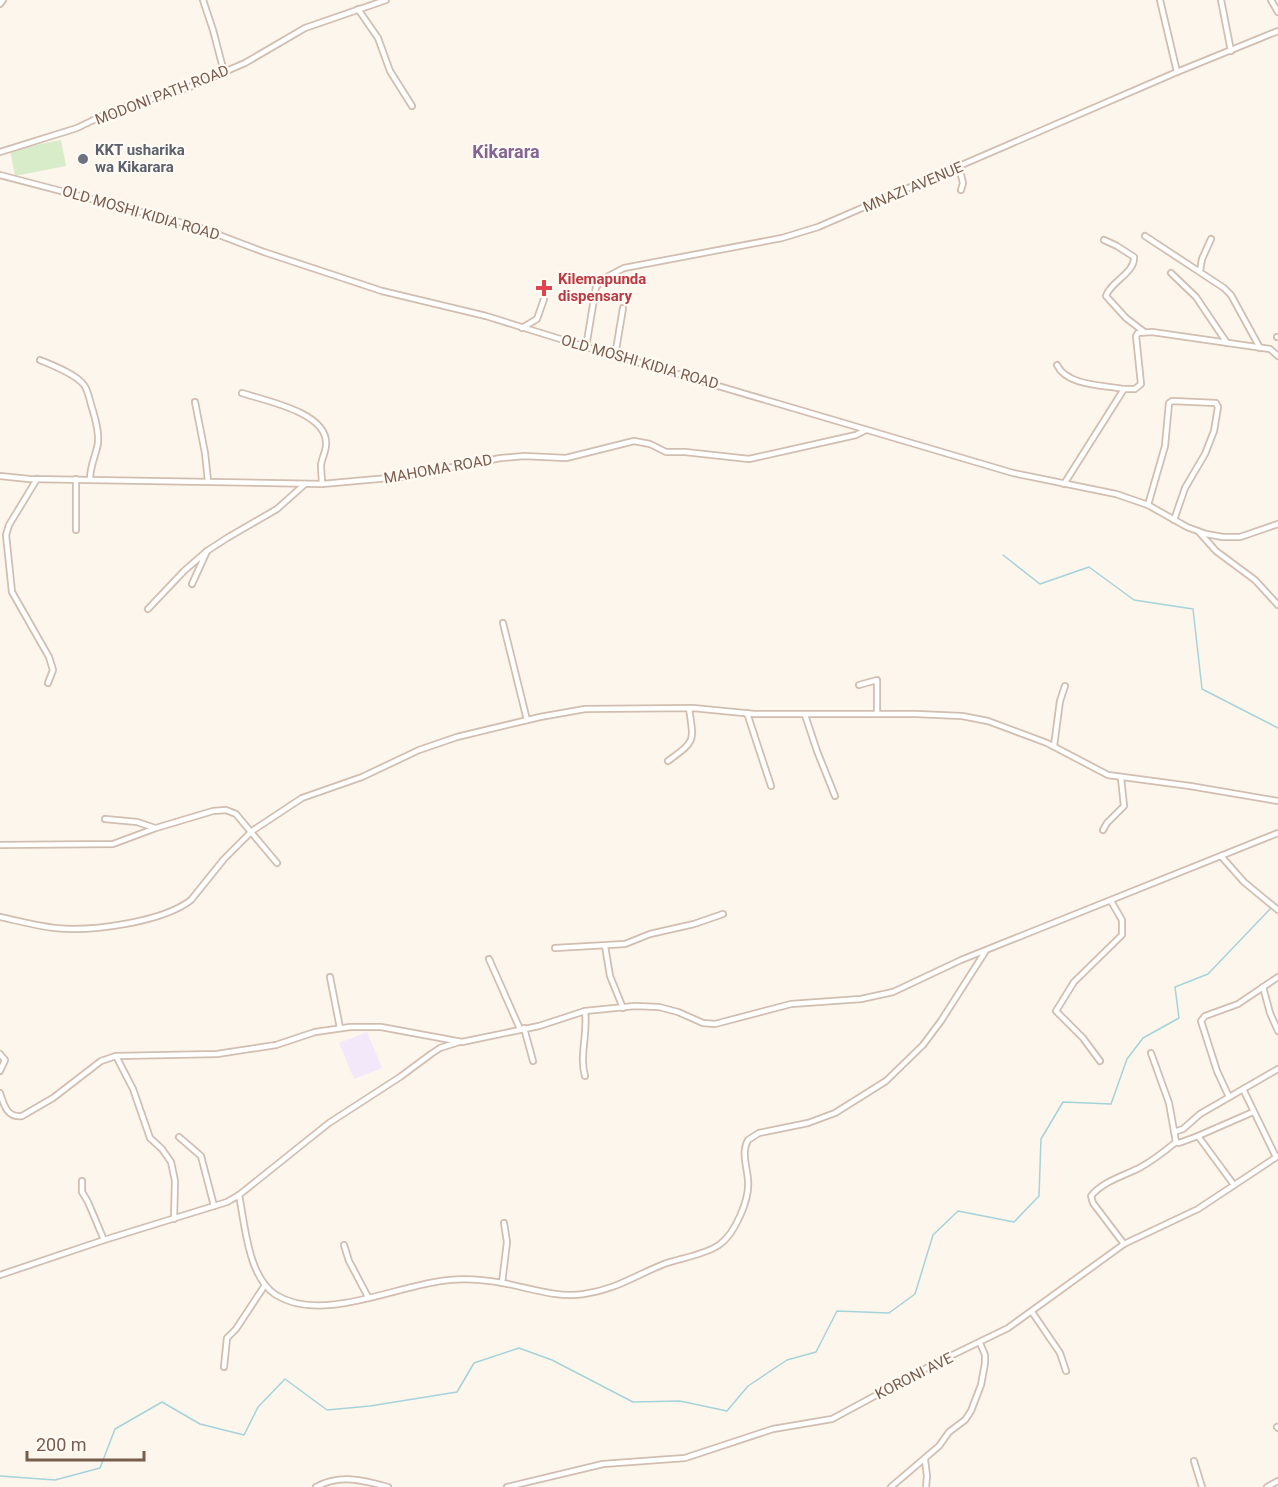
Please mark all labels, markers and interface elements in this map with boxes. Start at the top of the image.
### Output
street label: MODONI PATH ROAD [93,61,231,129]
place label: KKT usharika wa Kikarara [95,141,185,176]
district label: Kikarara [472,141,540,162]
marker: KKT usharika wa Kikarara [76,152,90,166]
street label: MNAZI AVENUE [860,158,966,216]
street label: OLD MOSHI KIDIA ROAD [60,182,222,244]
place label: Kilemapunda dispensary [558,270,646,305]
marker: Kilemapunda dispensary [535,279,553,297]
street label: OLD MOSHI KIDIA ROAD [559,331,721,393]
street label: MAHOMA ROAD [382,451,494,487]
street label: KORONI AVE [872,1349,956,1403]
scale bar [27,1424,144,1462]
text: 200 m [36,1434,87,1455]

